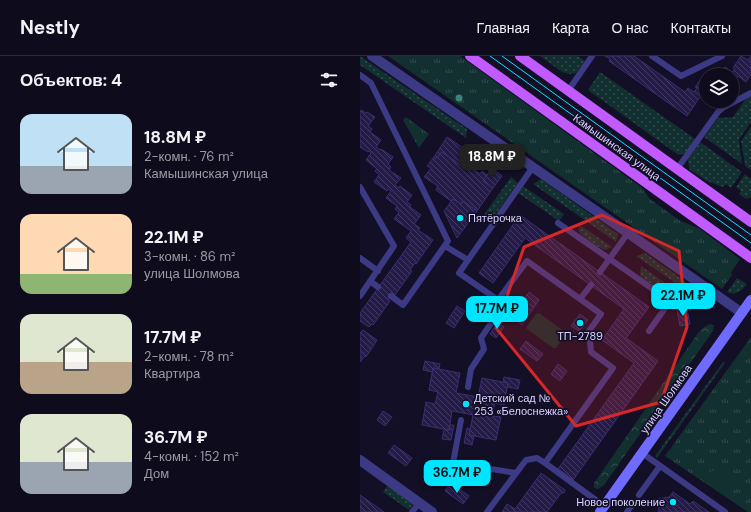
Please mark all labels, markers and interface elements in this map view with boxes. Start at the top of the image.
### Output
text: Nestly [20,15,80,40]
text: Главная [477,19,530,37]
text: Карта [552,19,589,37]
text: О нас [611,19,649,37]
text: Контакты [671,19,731,37]
map controls [699,68,739,108]
button: layers [699,68,739,108]
text: Объектов: 4 [20,69,122,91]
icon: filters [318,69,340,91]
street label: Камышинская улица [570,111,664,184]
text: 18.8M ₽ [144,126,206,148]
icon: home [52,130,100,178]
pin: 18.8M ₽ [455,144,529,178]
text: 2-комн. · 76 m² [144,148,234,165]
text: 18.8M ₽ [468,148,516,165]
text: Камышинская улица [144,165,268,182]
place label: Пятёрочка [468,211,523,225]
marker: Пятёрочка [455,213,465,223]
text: 22.1M ₽ [144,226,204,248]
icon: home [52,230,100,278]
text: 3-комн. · 86 m² [144,248,235,265]
text: улица Шолмова [144,265,240,282]
pin: 22.1M ₽ [646,283,720,317]
text: 22.1M ₽ [660,287,706,304]
pin: 17.7M ₽ [460,296,534,330]
text: 17.7M ₽ [475,300,519,317]
marker: ТП-2789 [575,318,585,328]
text: 17.7M ₽ [144,326,201,348]
place label: ТП-2789 [557,329,603,343]
icon: home [52,330,100,378]
text: 2-комн. · 78 m² [144,348,234,365]
street label: улица Шолмова [637,361,695,436]
text: Квартира [144,365,200,382]
place label: Детский сад № 253 «Белоснежка» [474,391,568,418]
marker: Детский сад № 253 «Белоснежка» [461,399,471,409]
text: 36.7M ₽ [144,426,208,448]
icon: home [52,430,100,478]
text: 4-комн. · 152 m² [144,448,239,465]
pin: 36.7M ₽ [420,460,494,494]
text: 36.7M ₽ [433,464,481,481]
text: Дом [144,465,169,482]
place label: Новое поколение [576,495,665,509]
marker: Новое поколение [668,497,678,507]

